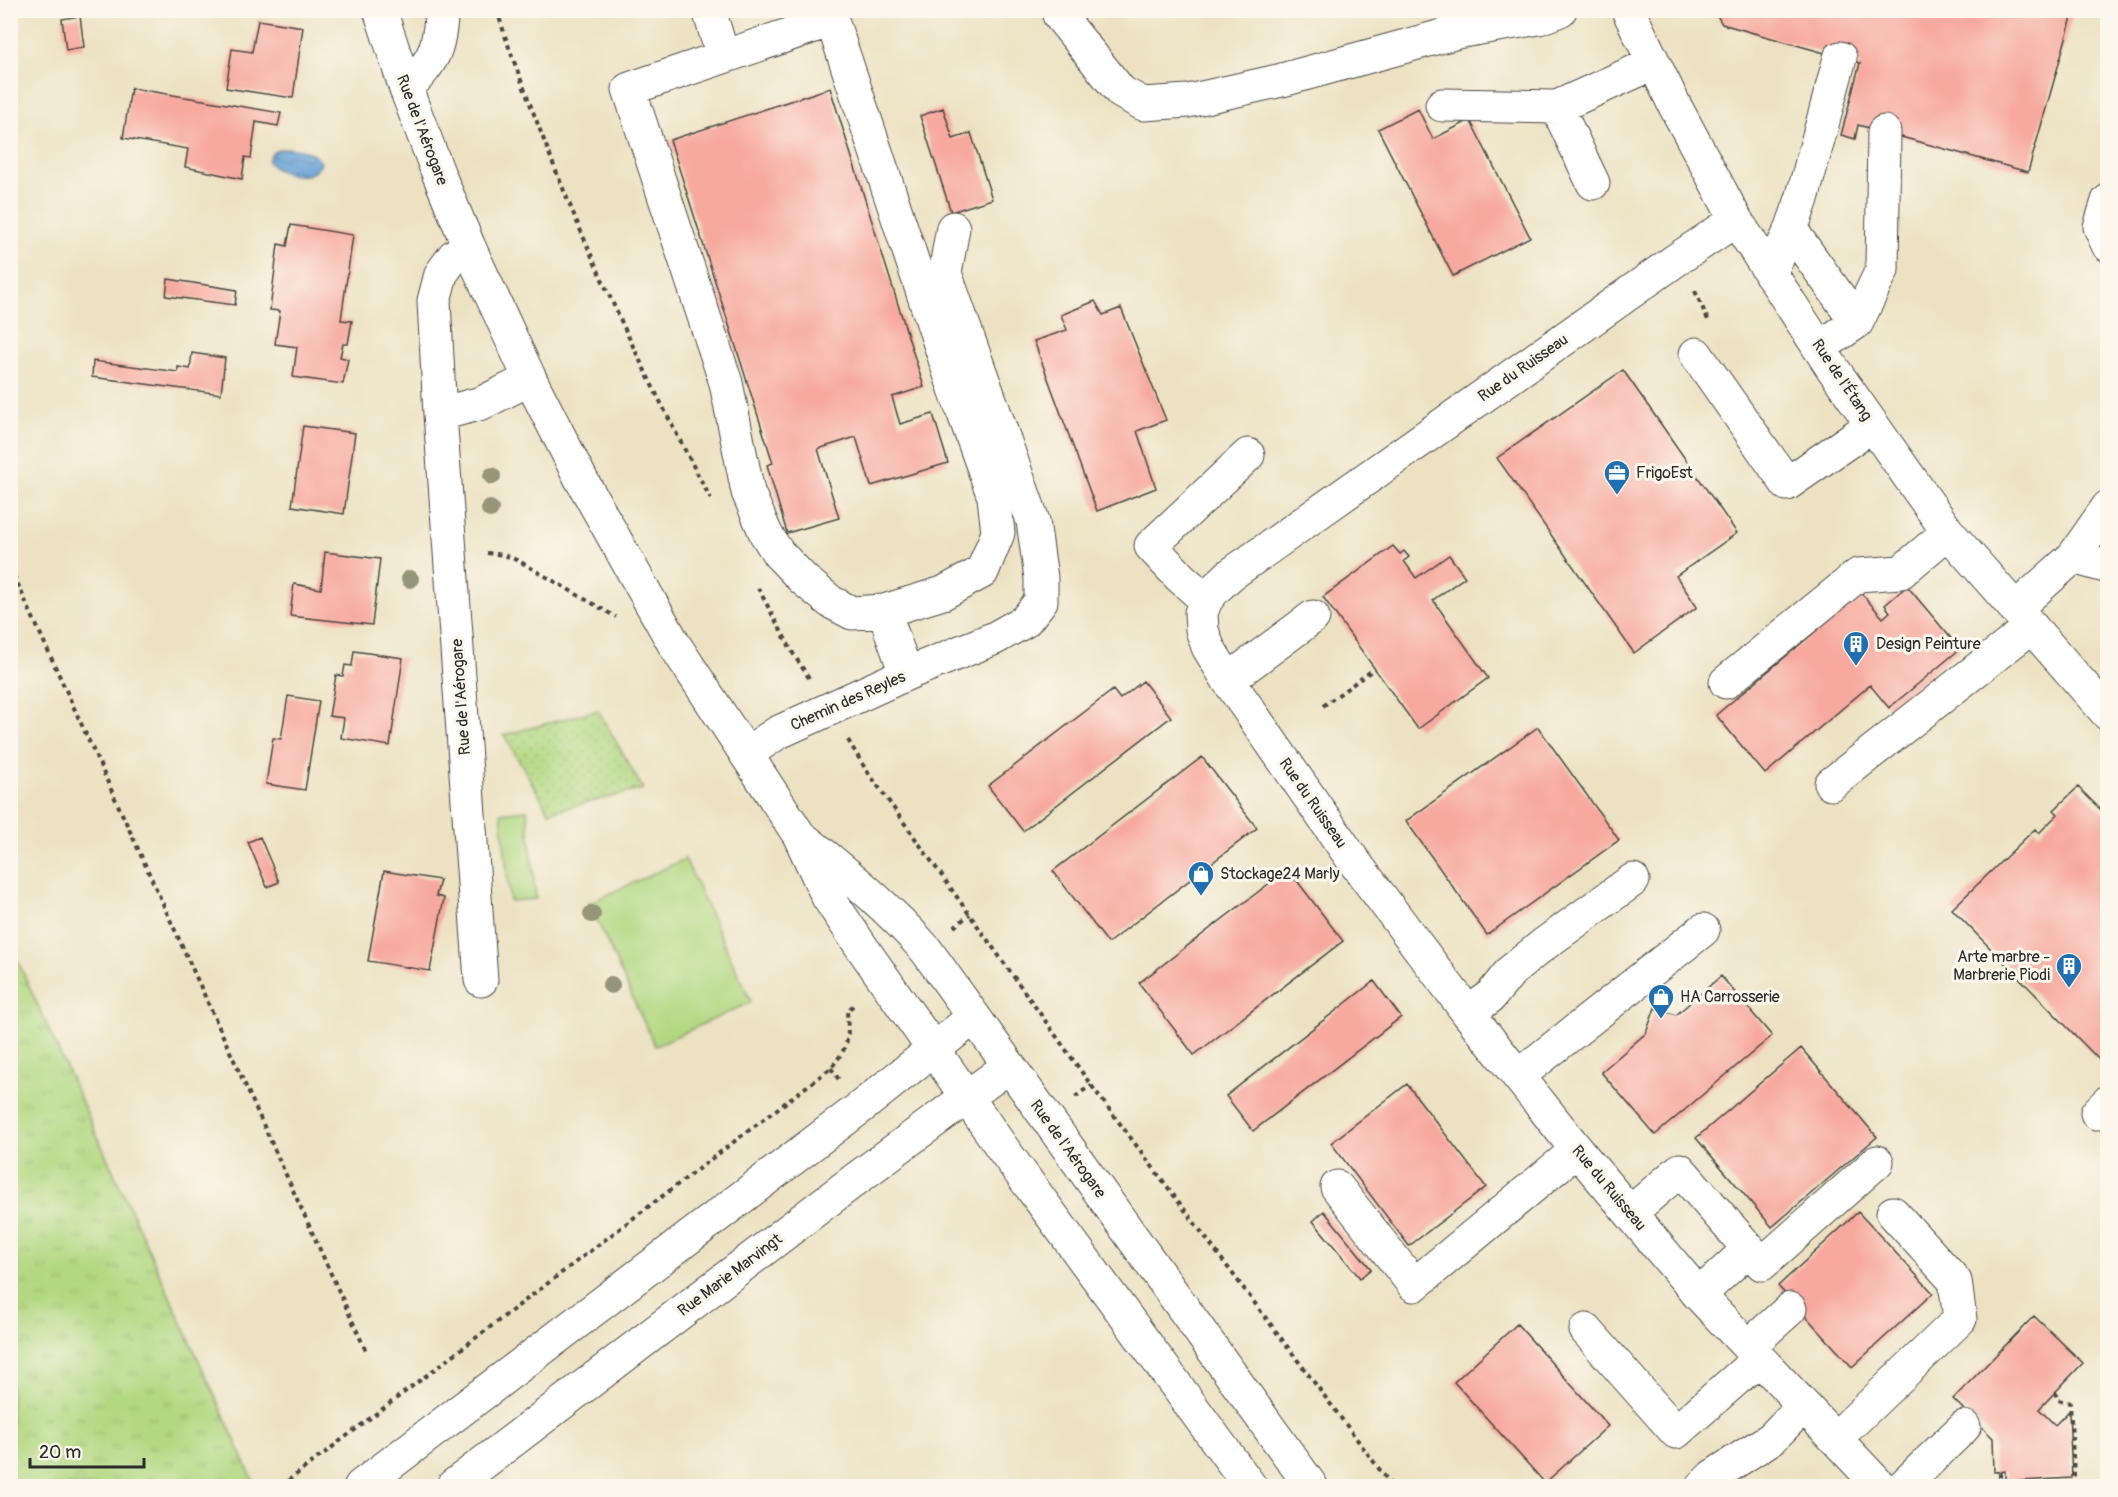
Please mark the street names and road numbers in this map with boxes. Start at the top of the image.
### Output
street label: Rue de l'Aérogare [392,72,452,188]
street label: Rue du Ruisseau [1474,330,1572,406]
street label: Rue de l'Étang [1807,335,1877,425]
street label: Rue de l'Aérogare [447,638,475,756]
street label: Chemin des Reyles [787,667,909,735]
street label: Rue du Ruisseau [1275,754,1351,852]
street label: Rue de l'Aérogare [1026,1096,1110,1202]
street label: Rue du Ruisseau [1567,1141,1651,1235]
street label: Rue Marie Marvingt [674,1229,787,1321]

